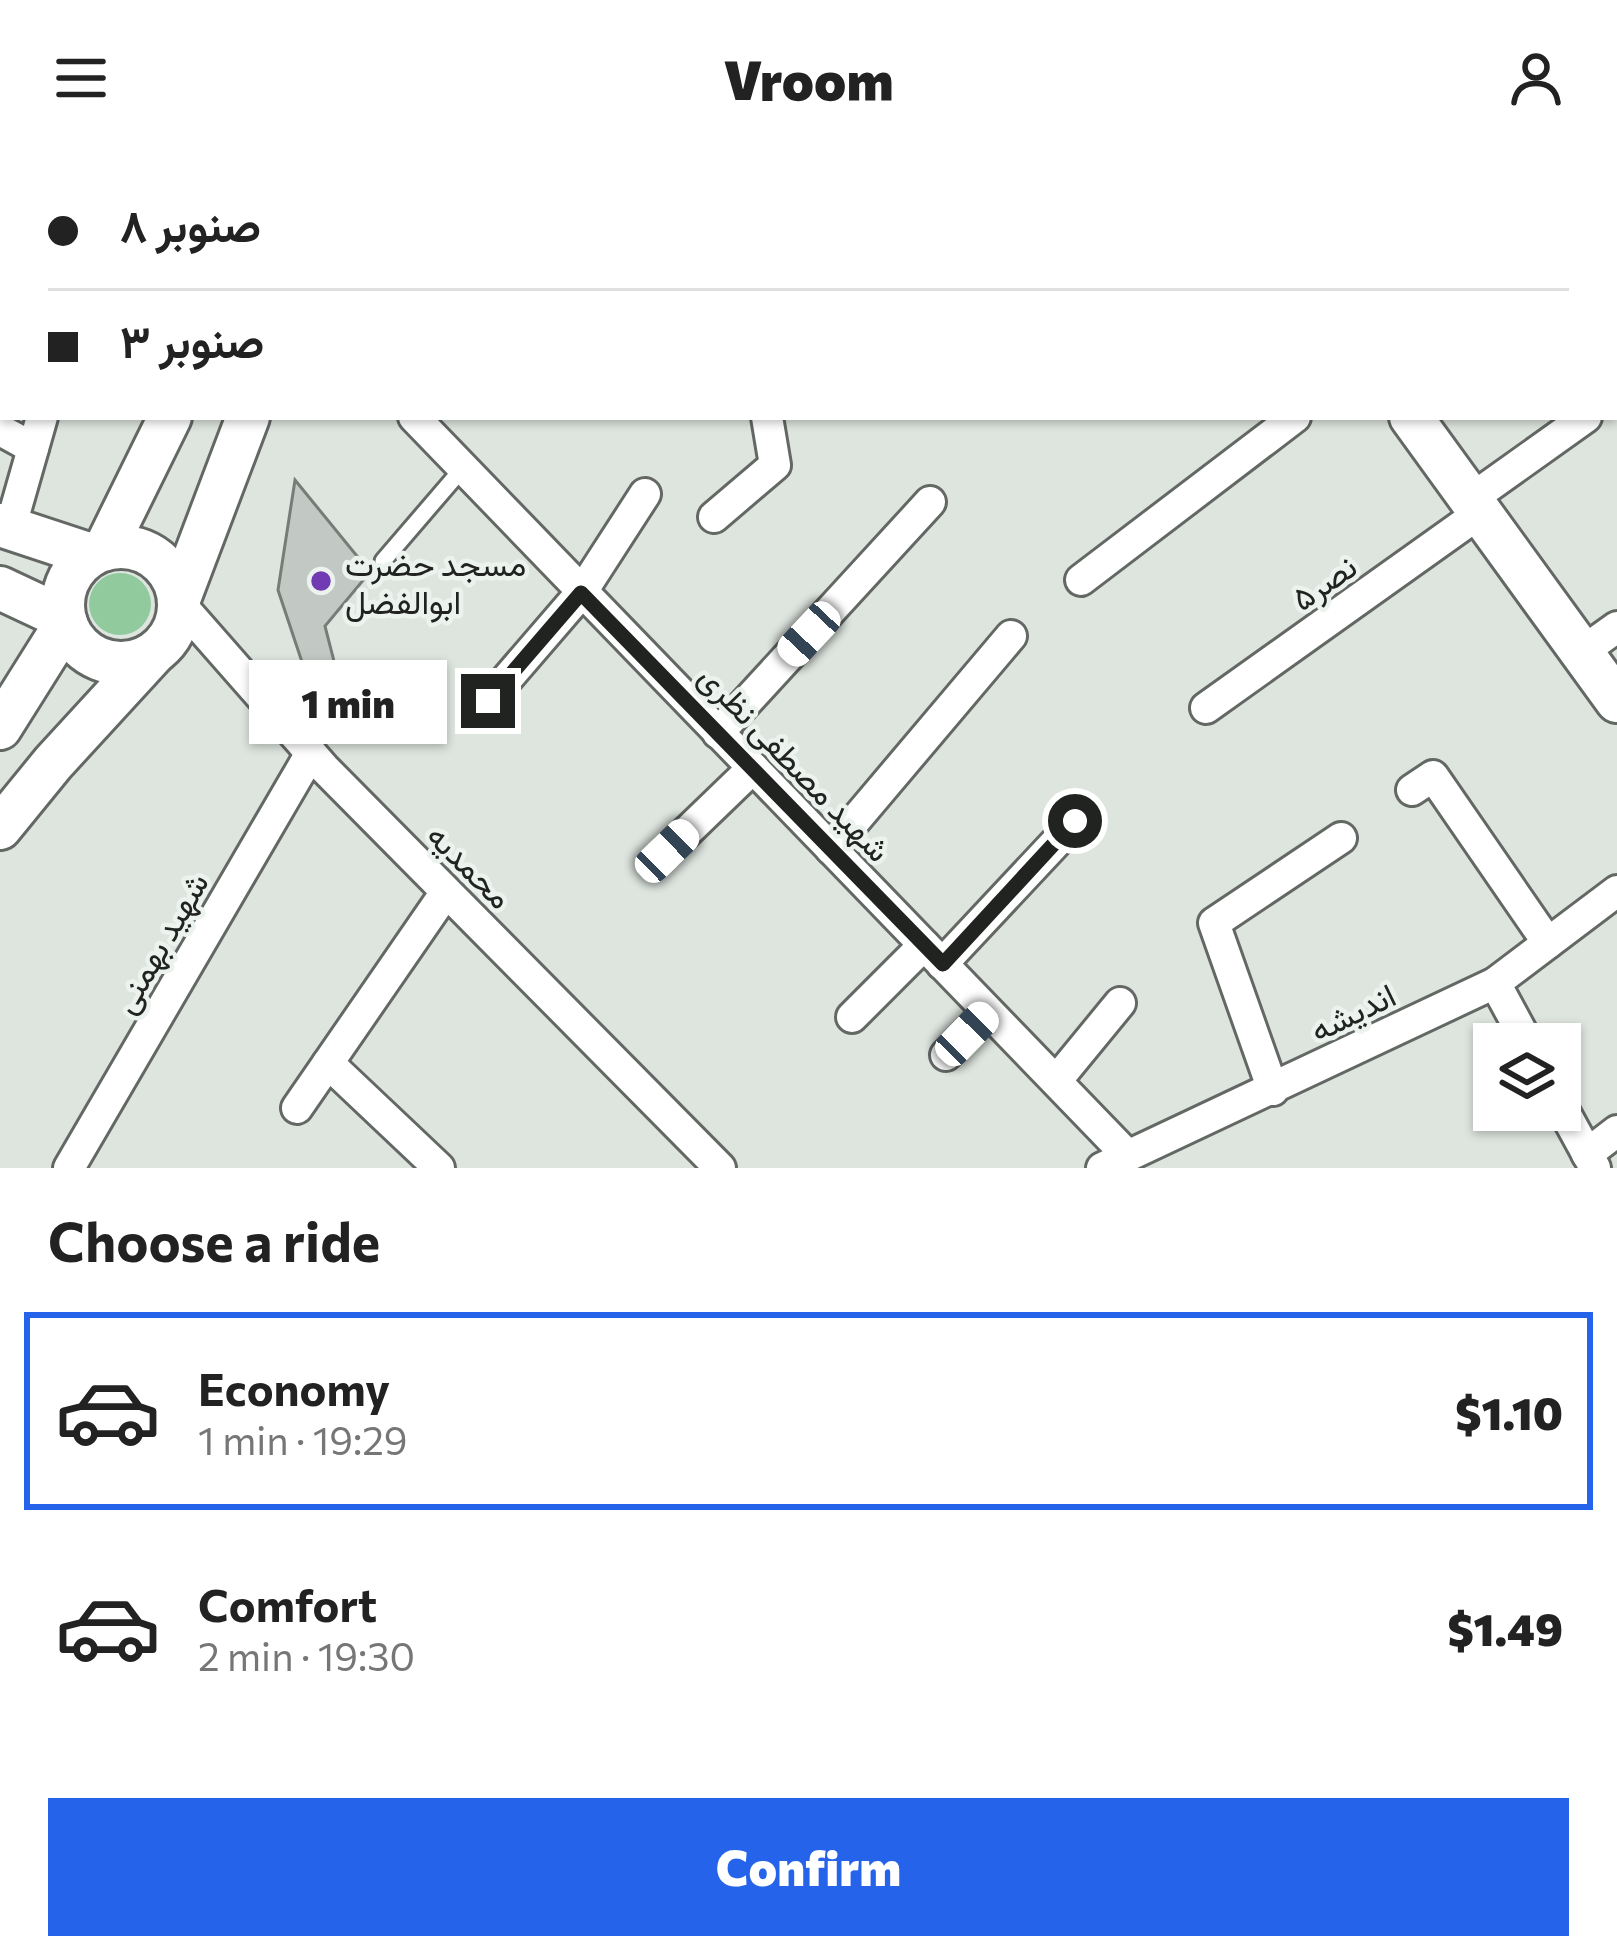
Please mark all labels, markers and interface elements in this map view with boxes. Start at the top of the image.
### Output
icon: menu [48,45,114,111]
text: Vroom [723,45,894,111]
icon: person [1503,45,1569,111]
text: صنوبر ۸ [120,196,261,251]
text: صنوبر ۳ [120,312,264,367]
place label: مسجد حضرت ابوالفضل [345,542,526,623]
street label: نصر۵ [1283,544,1365,620]
marker: مسجد حضرت ابوالفضل [308,568,334,594]
car [771,595,847,673]
street label: شهید مصطفی نظری [690,655,900,871]
callout: 1 min [248,659,446,743]
route end [461,674,515,728]
text: 1 min [301,678,395,726]
route start [1048,794,1102,848]
car [629,813,705,889]
street label: محمدیه [419,814,522,917]
street label: شهید بهمنی [102,864,217,1021]
street label: اندیشه [1303,973,1402,1050]
car [929,996,1005,1072]
map controls [1473,1023,1581,1131]
button: layers [1473,1023,1581,1131]
text: Choose a ride [48,1207,380,1273]
icon: car [54,1357,162,1465]
text: Economy [198,1360,390,1415]
text: $1.10 [1455,1384,1563,1439]
text: 1 min · 19:29 [198,1415,407,1463]
icon: car [54,1573,162,1681]
text: Comfort [198,1576,377,1631]
text: $1.49 [1447,1600,1563,1655]
text: 2 min · 19:30 [198,1631,415,1679]
button: Confirm [48,1798,1569,1936]

